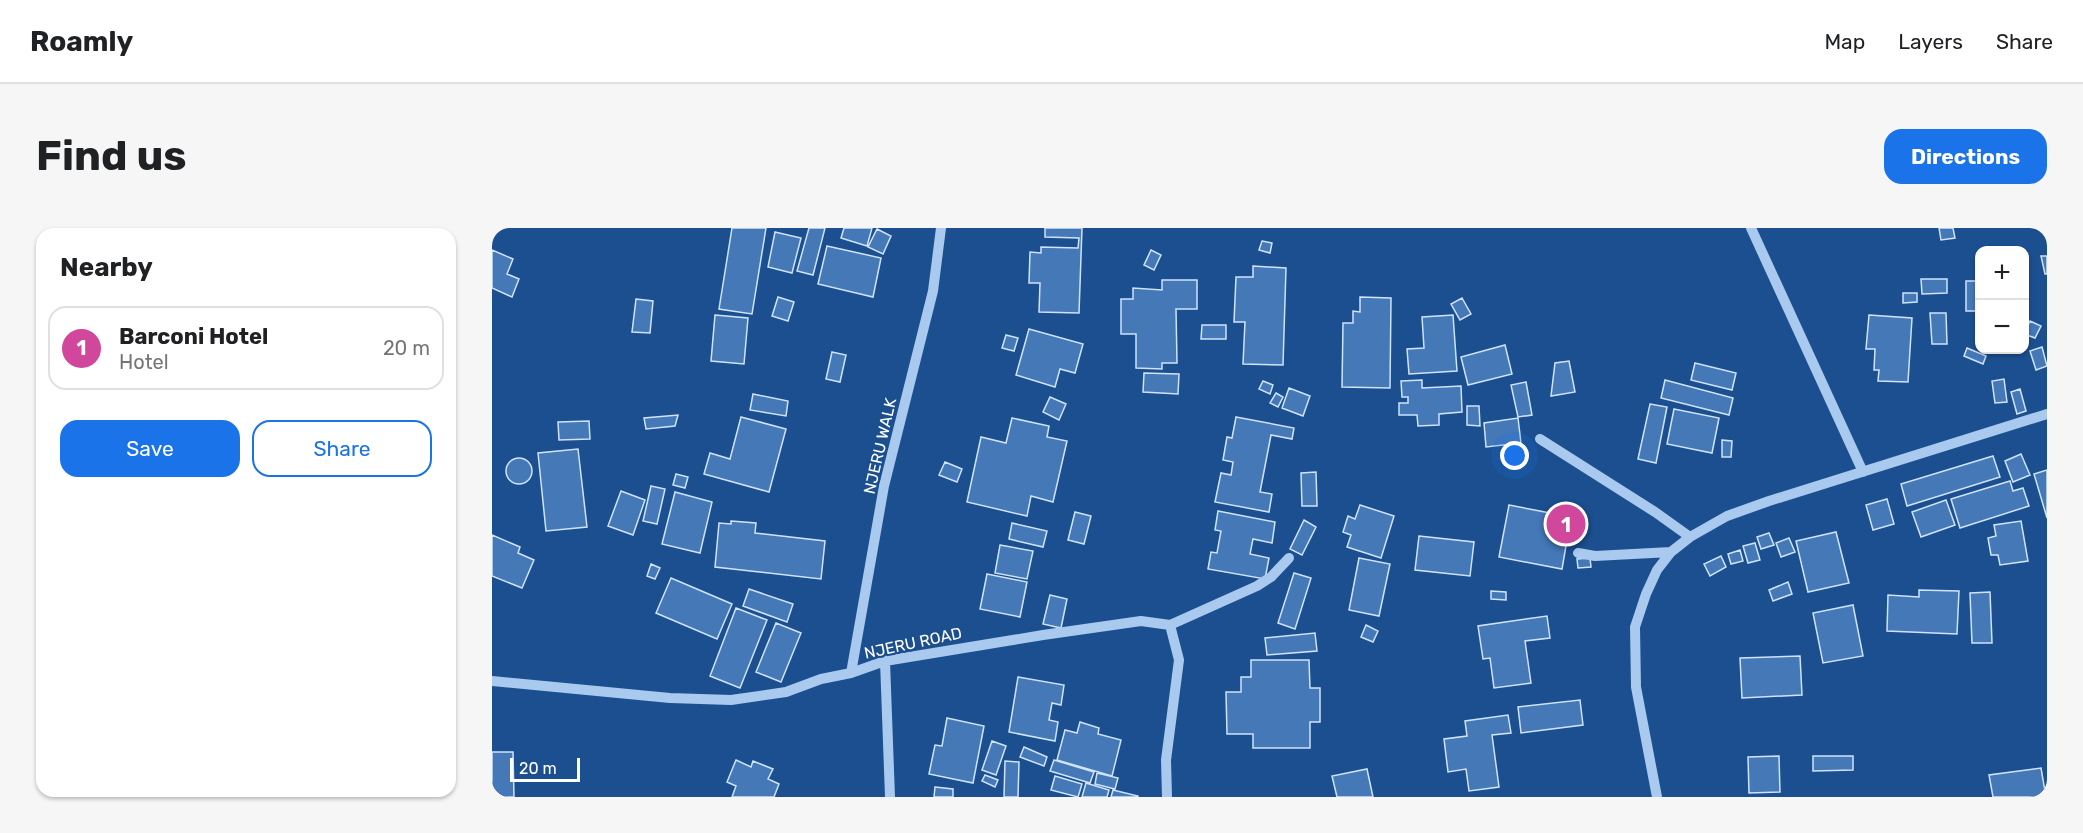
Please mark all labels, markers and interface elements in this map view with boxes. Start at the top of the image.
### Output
text: Roamly [30,25,133,58]
text: Map [1824,29,1865,54]
text: Layers [1898,29,1963,54]
text: Share [1996,29,2053,54]
button: Directions [1884,129,2047,184]
text: Find us [36,131,187,181]
map controls [1975,246,2029,354]
button: + [1975,246,2029,300]
text: Nearby [60,252,153,283]
button: − [1975,300,2029,354]
text: Barconi Hotel [119,323,268,350]
text: 1 [77,336,86,360]
text: 20 m [383,336,430,360]
text: Hotel [119,350,169,374]
street label: NJERU WALK [860,396,900,496]
button: Save [60,420,240,477]
button: Share [252,420,432,477]
your location [1500,441,1529,470]
pin: 1 [1546,502,1586,546]
street label: NJERU ROAD [862,623,964,663]
scale bar [510,755,580,782]
text: 20 m [519,759,557,778]

